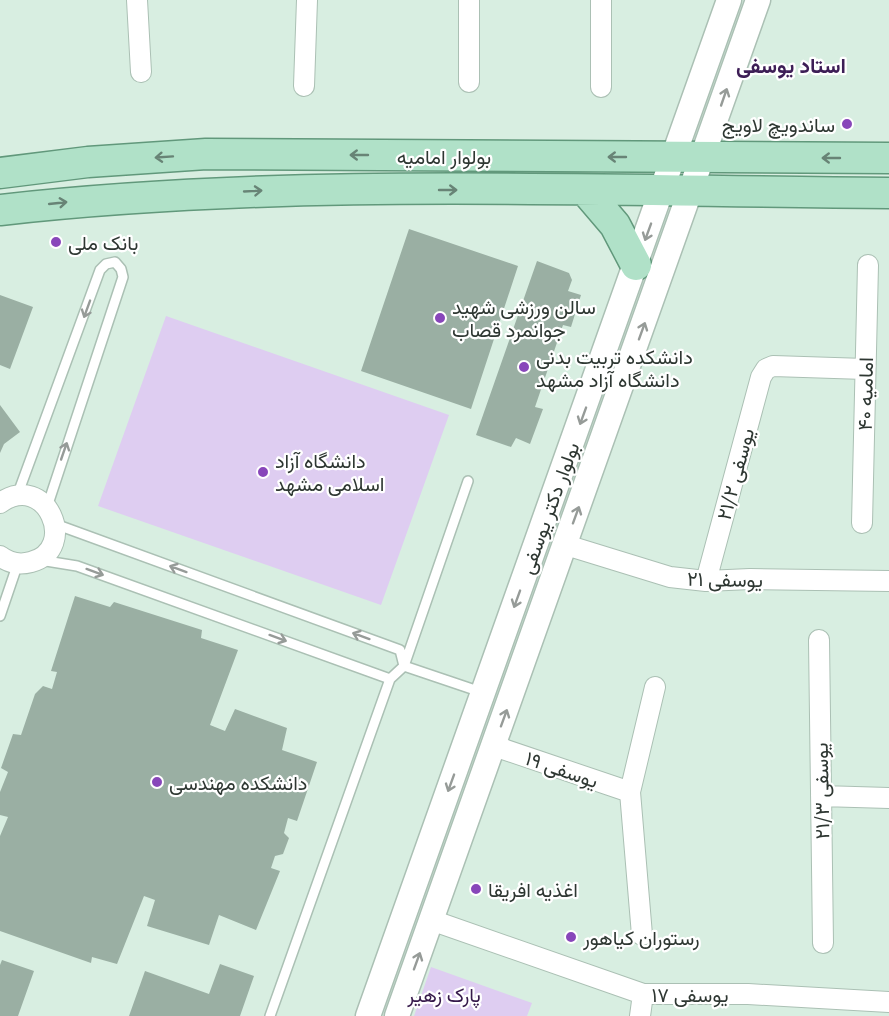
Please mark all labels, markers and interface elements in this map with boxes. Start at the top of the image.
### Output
district label: استاد یوسفی [736,51,846,79]
one-way arrow [720,88,731,107]
place label: ساندویچ لاویج [722,111,835,139]
marker: ساندویچ لاویج [840,117,854,131]
street label: بولوار امامیه [397,143,491,170]
one-way arrow [349,149,369,161]
one-way arrow [607,151,627,163]
one-way arrow [154,152,174,163]
one-way arrow [821,152,841,164]
one-way arrow [437,184,457,196]
one-way arrow [242,185,262,196]
one-way arrow [48,198,68,209]
one-way arrow [642,222,653,241]
place label: بانک ملی [68,229,138,256]
marker: بانک ملی [49,235,63,249]
place label: سالن ورزشی شهید جوانمرد قصاب [452,293,596,343]
one-way arrow [80,299,91,318]
marker: سالن ورزشی شهید جوانمرد قصاب [433,311,447,325]
one-way arrow [637,322,648,341]
place label: دانشکده تربیت بدنی دانشگاه آزاد مشهد [536,343,693,393]
street label: امامیه ۴۰ [851,357,879,431]
marker: دانشکده تربیت بدنی دانشگاه آزاد مشهد [517,360,531,374]
one-way arrow [576,406,587,424]
street label: یوسفی ۲۱/۲ [710,425,760,523]
street label: بولوار دکتر یوسفی [513,438,585,578]
one-way arrow [60,442,71,461]
place label: دانشگاه آزاد اسلامی مشهد [275,447,384,497]
marker: دانشگاه آزاد اسلامی مشهد [256,465,270,479]
one-way arrow [572,506,583,525]
one-way arrow [169,563,188,574]
street label: یوسفی ۲۱ [687,565,763,593]
one-way arrow [85,568,104,579]
one-way arrow [510,589,521,608]
one-way arrow [352,629,371,640]
one-way arrow [268,634,287,645]
one-way arrow [499,709,510,728]
street label: یوسفی ۲۱/۳ [807,742,835,840]
street label: یوسفی ۱۹ [522,744,602,794]
place label: دانشکده مهندسی [169,769,307,796]
one-way arrow [445,773,456,792]
marker: دانشکده مهندسی [150,775,164,789]
place label: اغذیه افریقا [488,876,578,903]
marker: اغذیه افریقا [469,882,483,896]
place label: رستوران کیاهور [582,924,700,951]
marker: رستوران کیاهور [564,930,578,944]
one-way arrow [412,952,423,971]
park label: پارک زهیر [406,981,481,1009]
street label: یوسفی ۱۷ [651,981,729,1008]

